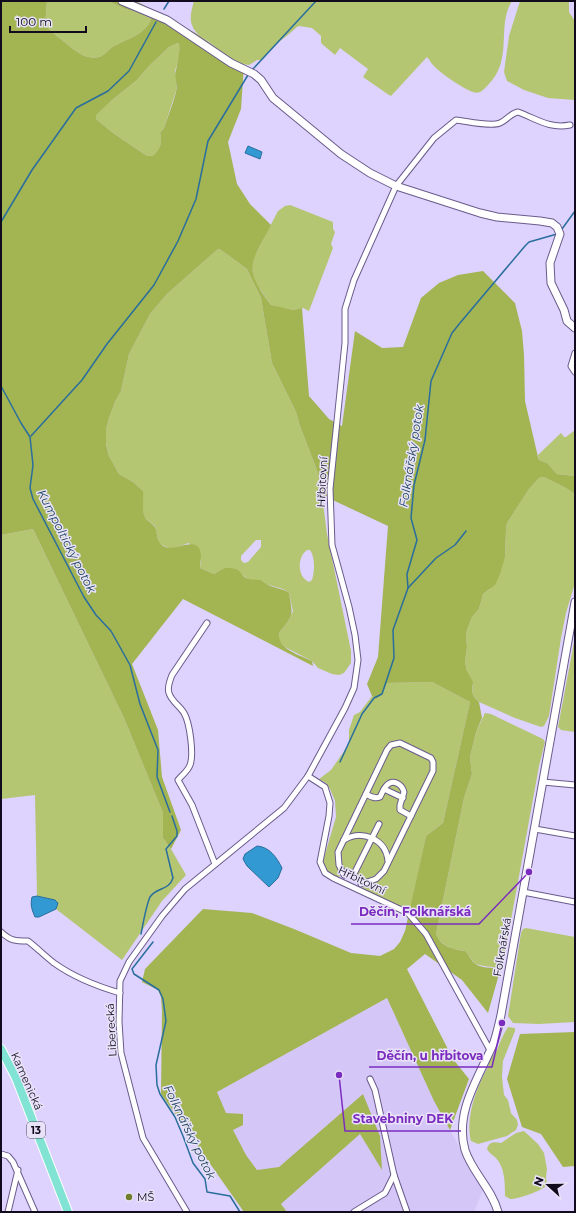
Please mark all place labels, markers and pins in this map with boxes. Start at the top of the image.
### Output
callout: Děčín, Folknářská [351,900,479,924]
callout: Děčín, u hřbitova [369,1043,492,1067]
callout: Stavebniny DEK [345,1107,461,1131]
place label: MŠ [137,1190,155,1204]
marker: MŠ [124,1192,134,1202]

